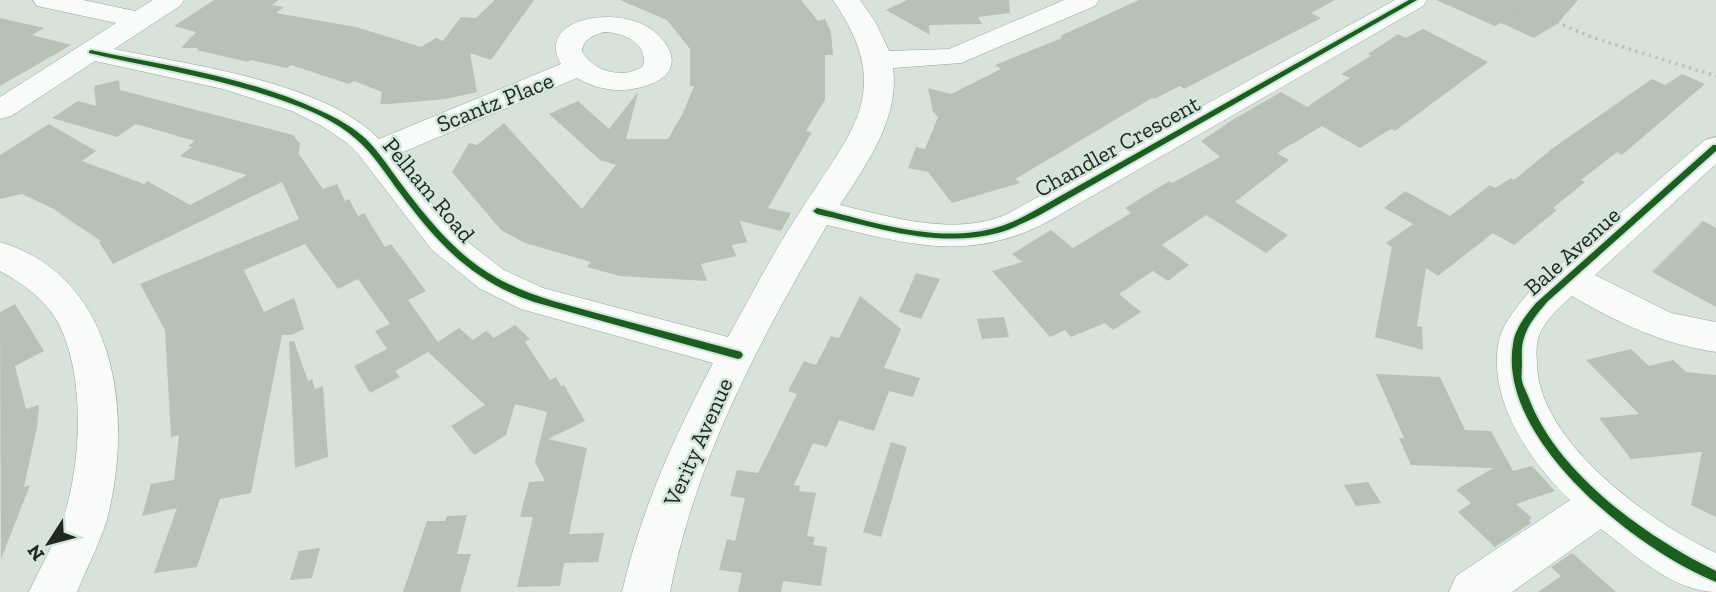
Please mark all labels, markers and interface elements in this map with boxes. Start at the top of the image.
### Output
street label: Scantz Place [433,66,557,138]
street label: Chandler Crescent [1029,89,1205,203]
street label: Pelham Road [377,132,481,248]
street label: Bale Avenue [1518,201,1626,301]
street label: Verity Avenue [657,374,739,511]
north arrow [14,508,84,578]
text: N [22,540,49,565]

